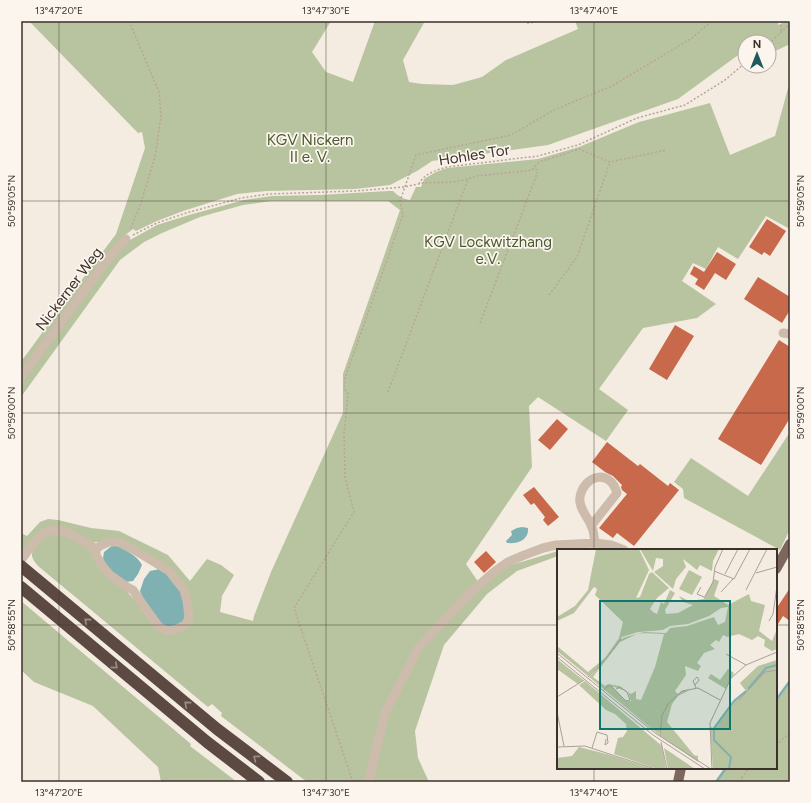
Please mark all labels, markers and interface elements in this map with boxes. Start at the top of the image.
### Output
text: 13°47'20"E [35,4,83,17]
text: 13°47'30"E [302,4,350,17]
text: 13°47'40"E [570,4,618,17]
north arrow [737,34,777,74]
text: N [753,38,761,51]
park label: KGV Nickern II e. V. [267,131,353,166]
street label: Hohles Tor [437,141,511,169]
text: 50°59'05"N [5,175,18,227]
text: 50°59'05"N [794,175,807,227]
park label: KGV Lockwitzhang e.V. [424,233,552,268]
street label: Nickerner Weg [32,244,106,334]
text: 50°59'00"N [5,386,18,440]
text: 50°59'00"N [794,386,807,440]
inset map [557,549,777,769]
text: 50°58'55"N [5,599,18,651]
text: 50°58'55"N [794,599,807,651]
one-way arrow [85,618,92,625]
one-way arrow [111,662,118,669]
one-way arrow [185,702,192,709]
one-way arrow [253,756,260,763]
text: 13°47'20"E [35,786,83,799]
text: 13°47'30"E [302,786,350,799]
text: 13°47'40"E [570,786,618,799]

